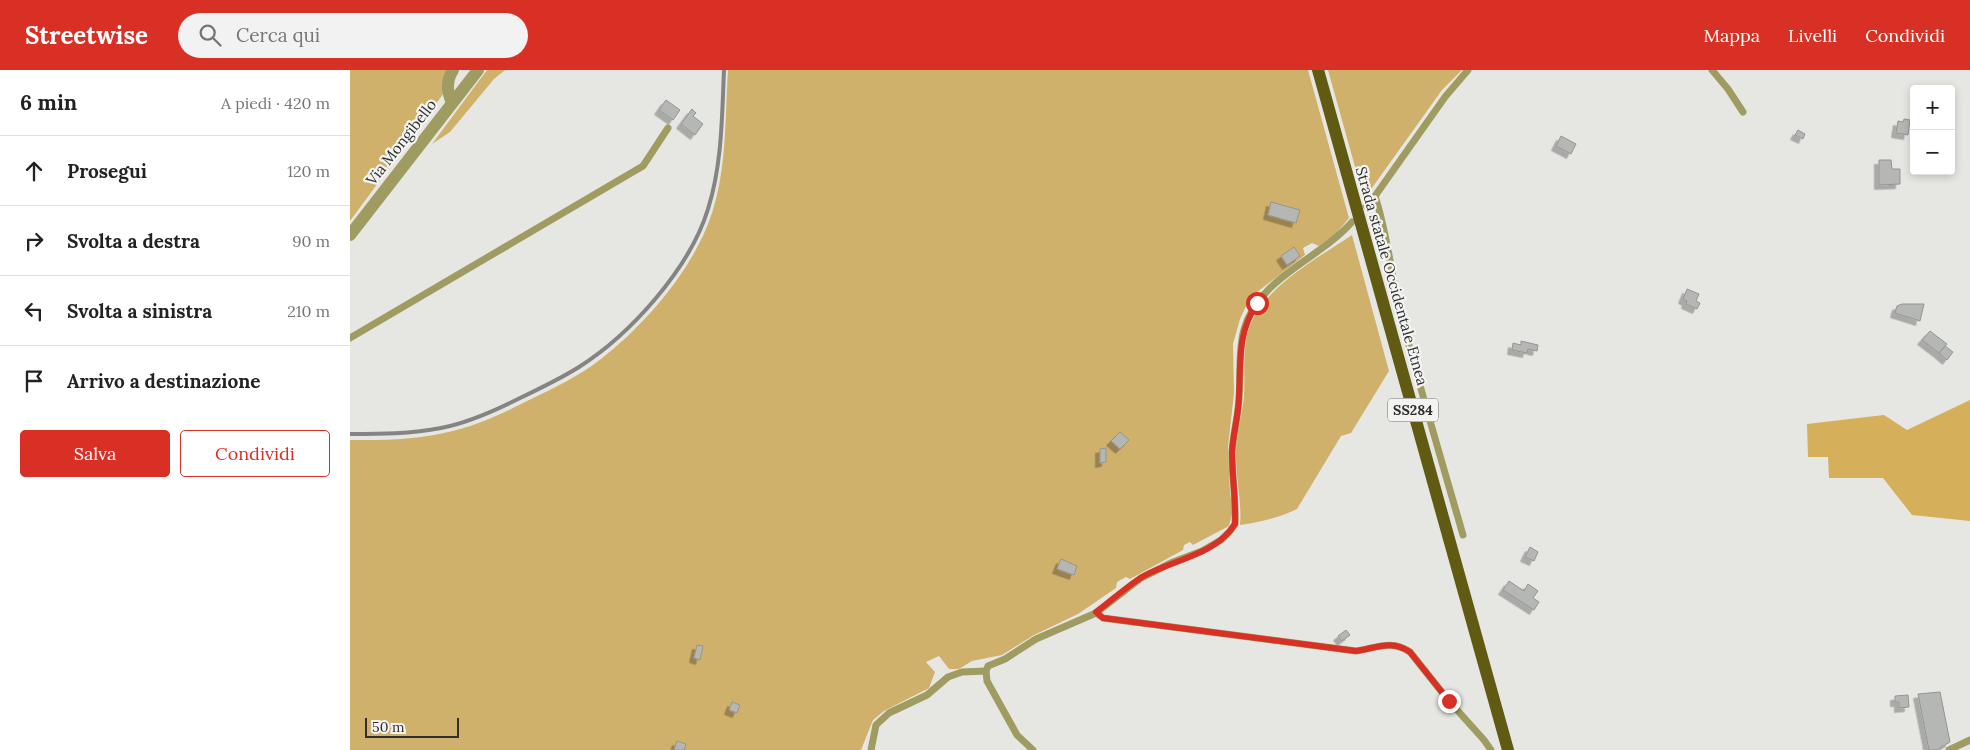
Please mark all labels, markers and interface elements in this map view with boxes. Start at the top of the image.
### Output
search box [178,13,528,58]
text: Streetwise [25,20,148,51]
icon: search [196,21,224,49]
text: Cerca qui [236,23,320,47]
text: Mappa [1703,24,1760,47]
text: Livelli [1788,24,1837,47]
text: Condividi [1865,24,1945,47]
map controls [1910,85,1955,175]
button: + [1910,85,1955,130]
text: 6 min [20,89,77,116]
text: A piedi · 420 m [221,93,330,113]
street label: Via Mongibello [361,95,441,189]
button: − [1910,130,1955,175]
icon: ahead [20,157,48,185]
text: Prosegui [67,159,147,183]
text: 120 m [287,161,330,181]
street label: Strada statale Occidentale Etnea [1352,164,1432,388]
icon: right [20,227,48,255]
text: Svolta a destra [67,229,200,253]
text: 90 m [292,231,330,251]
route start [1246,292,1269,315]
icon: left [20,297,48,325]
text: Svolta a sinistra [67,299,212,323]
text: 210 m [287,301,330,321]
icon: arrive [20,367,48,395]
text: Arrivo a destinazione [67,369,261,393]
road number: SS284 [1388,398,1438,422]
button: Salva [20,430,170,477]
button: Condividi [180,430,330,477]
route end [1438,690,1461,713]
scale bar [365,715,459,738]
text: 50 m [372,718,405,736]

